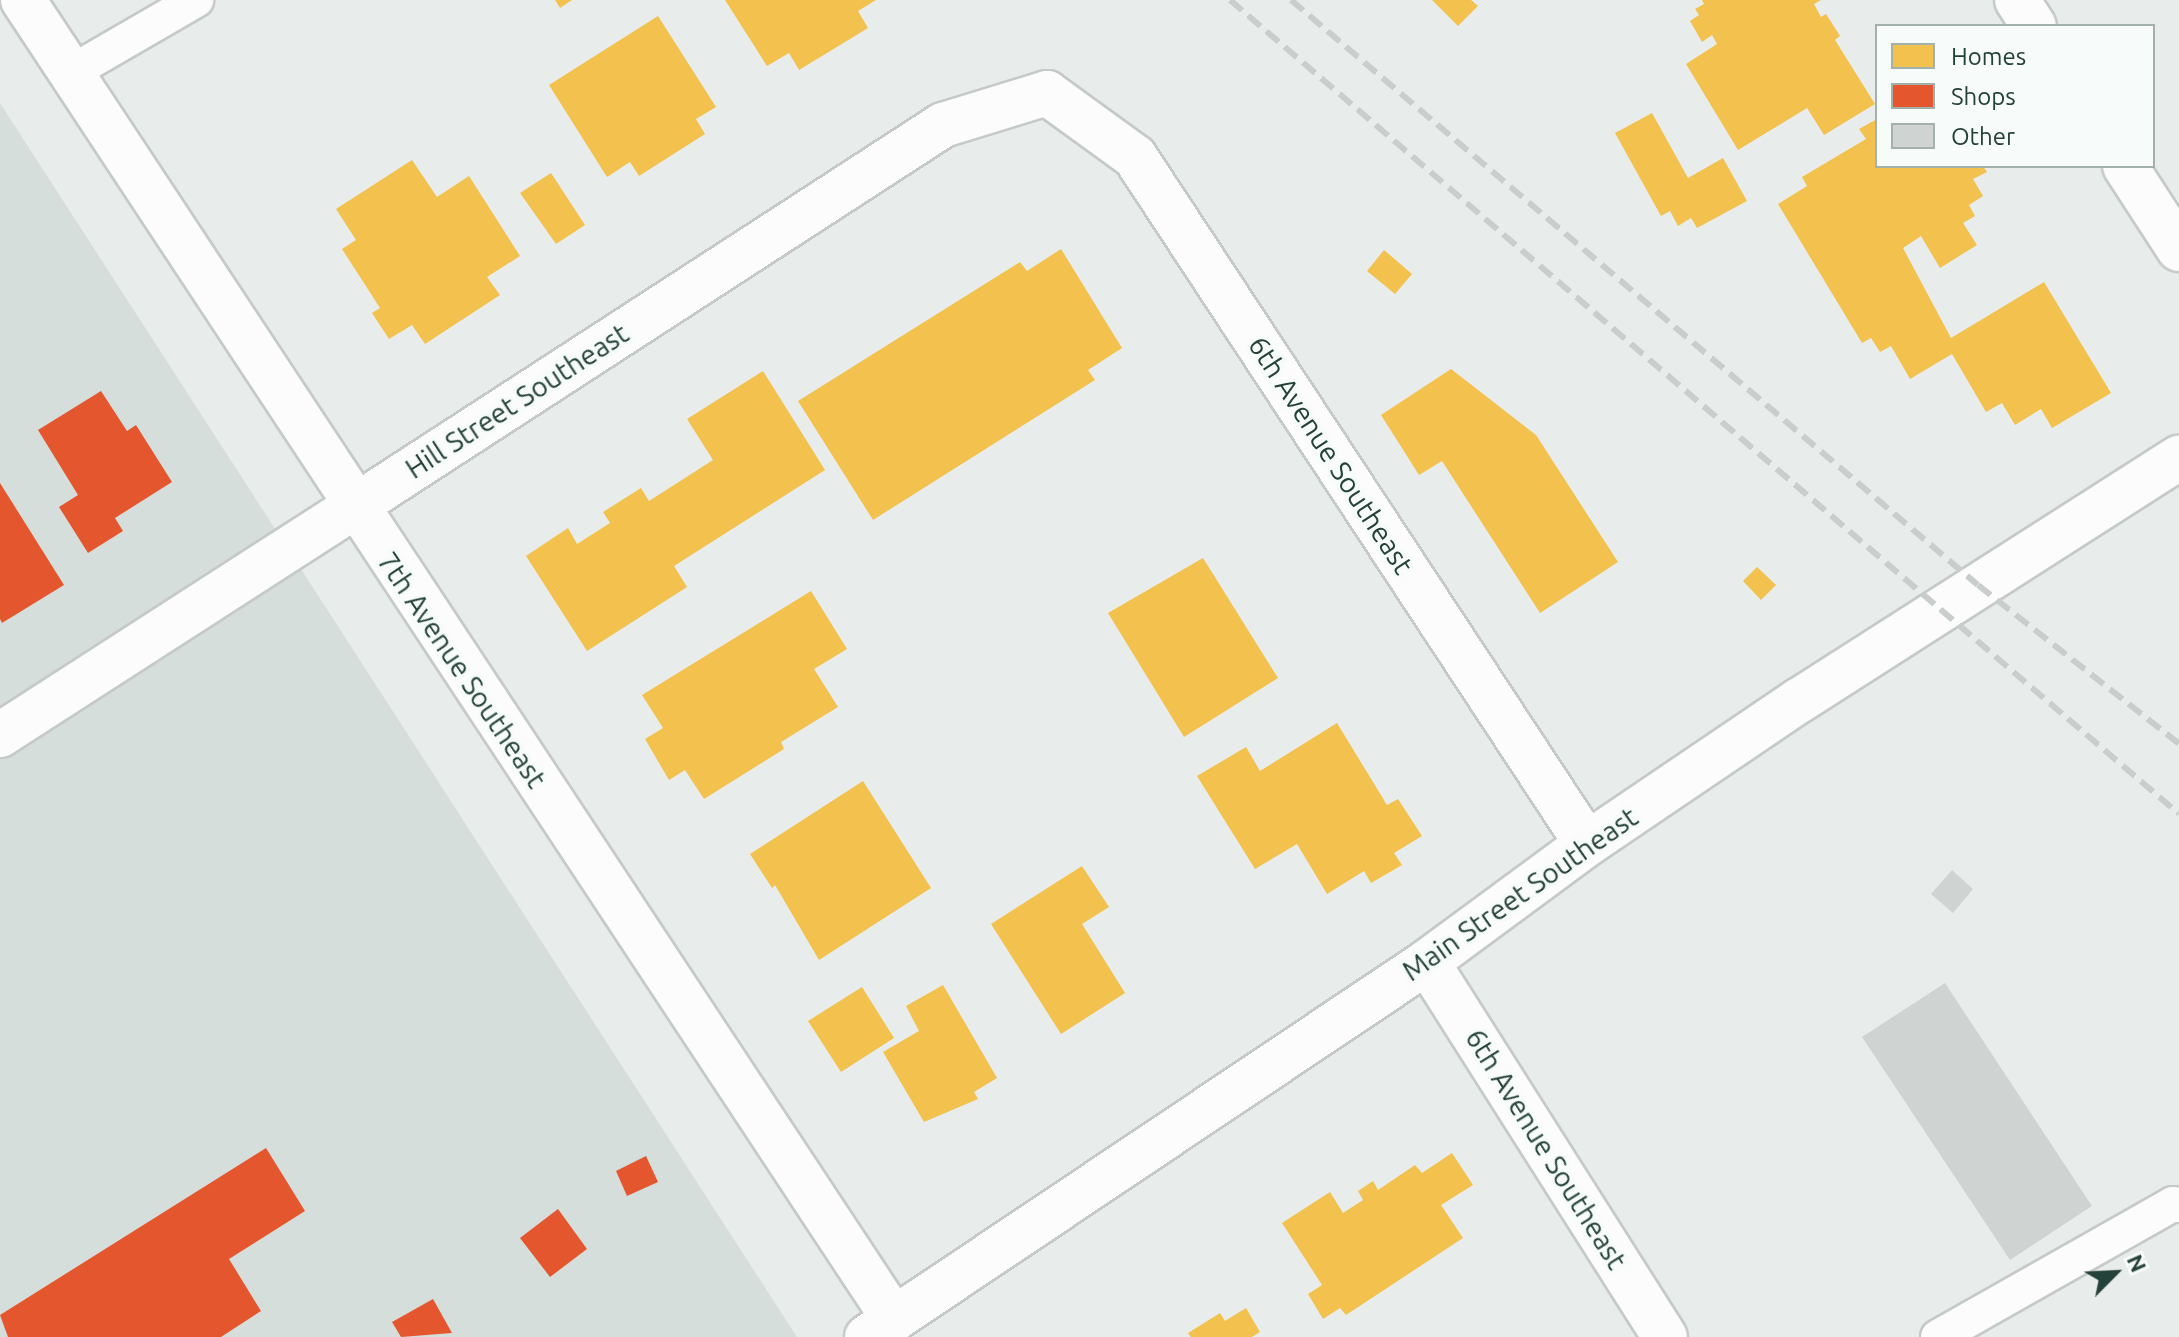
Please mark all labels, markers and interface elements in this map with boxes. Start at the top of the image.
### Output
legend [1875,24,2155,168]
text: Homes [1951,43,2026,70]
text: Shops [1951,83,2016,110]
text: Other [1951,123,2015,150]
street label: Hill Street Southeast [399,316,635,486]
street label: 6th Avenue Southeast [1241,330,1421,580]
street label: 7th Avenue Southeast [371,546,553,794]
street label: Main Street Southeast [1396,800,1644,988]
street label: 6th Avenue Southeast [1458,1023,1634,1275]
north arrow [2075,1233,2155,1313]
text: N [2123,1250,2152,1276]

